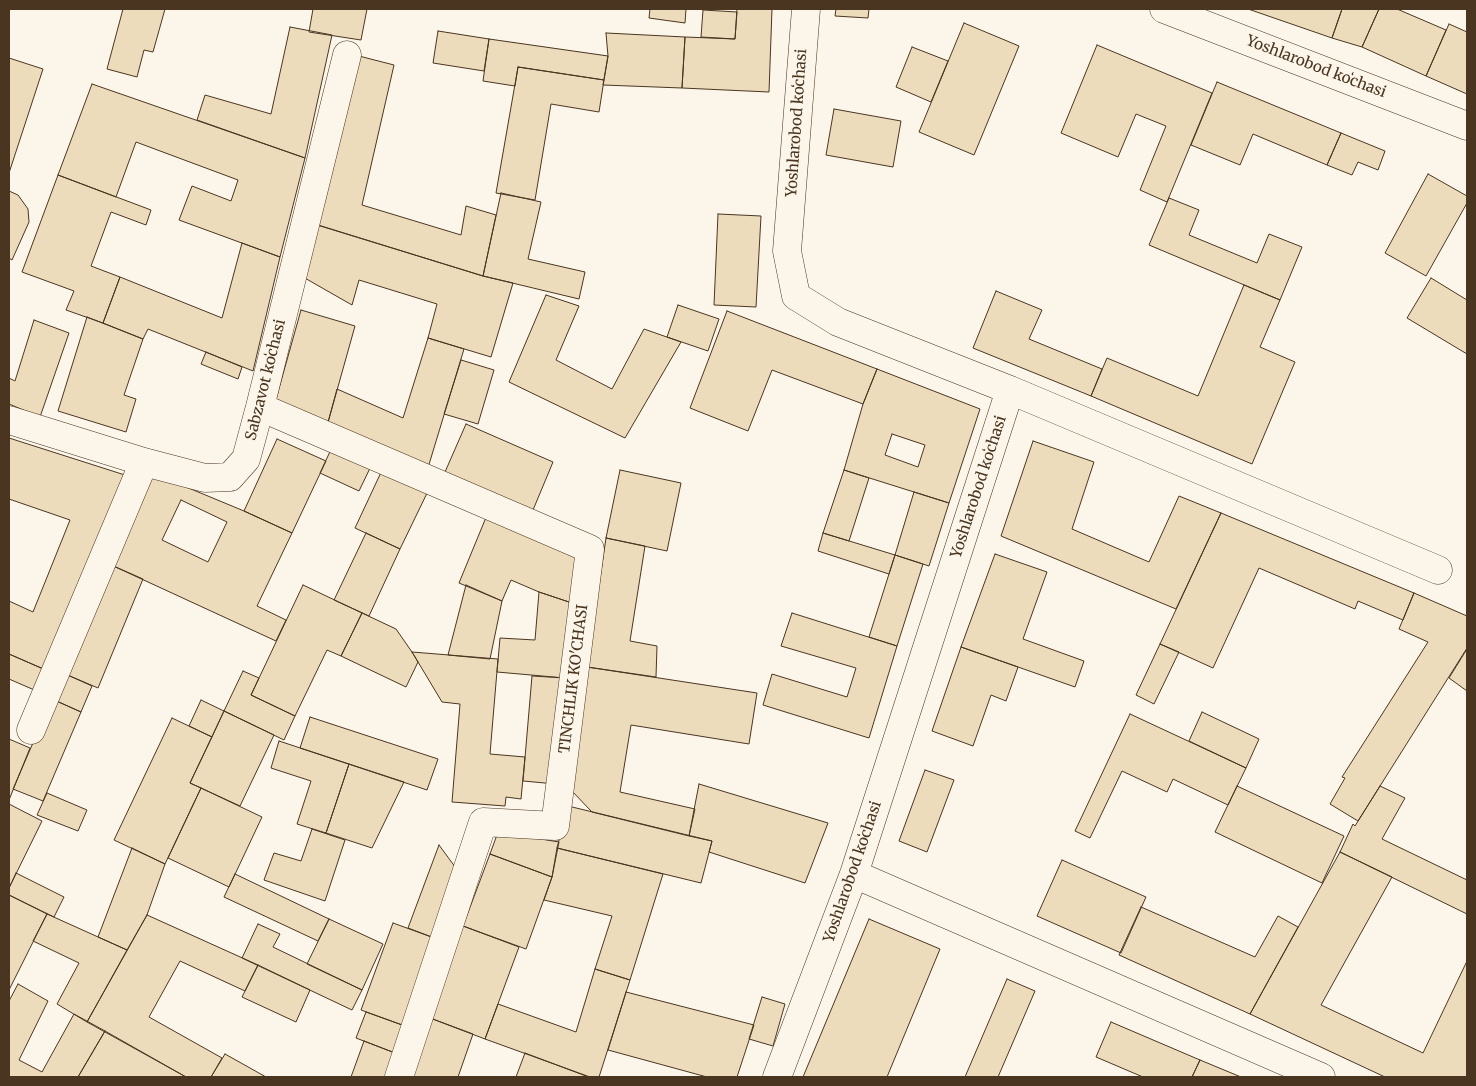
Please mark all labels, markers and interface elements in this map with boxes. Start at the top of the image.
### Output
street label: Yoshlarobod koʻchasi [1243,32,1389,102]
street label: Yoshlarobod koʻchasi [783,48,811,198]
street label: Sabzavot koʻchasi [242,318,290,442]
street label: Yoshlarobod koʻchasi [948,414,1010,560]
street label: TINCHLIK KO'CHASI [556,603,592,755]
street label: Yoshlarobod koʻchasi [820,799,886,945]

